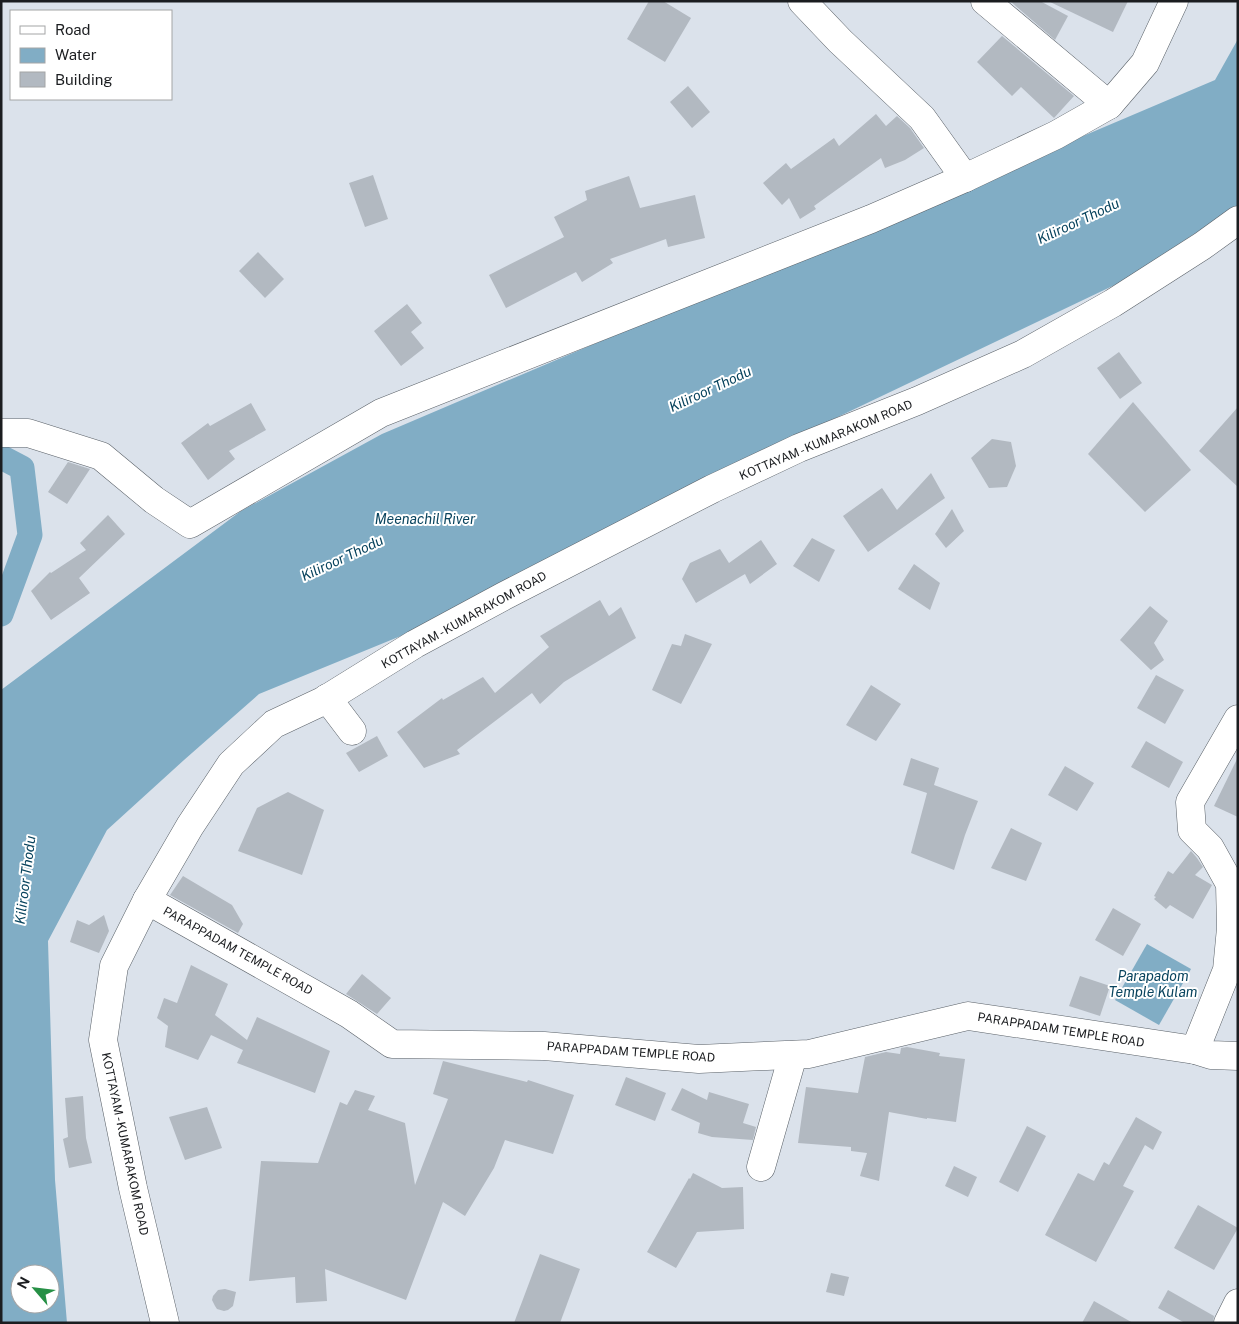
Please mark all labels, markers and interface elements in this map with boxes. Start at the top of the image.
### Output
legend [10,10,172,100]
text: Road [55,21,91,38]
text: Water [55,46,97,63]
text: Building [55,71,113,88]
water label: Kiliroor Thodu [1034,195,1122,247]
water label: Kiliroor Thodu [666,363,754,415]
street label: KOTTAYAM - KUMARAKOM ROAD [737,397,915,483]
water label: Meenachil River [375,511,476,527]
water label: Kiliroor Thodu [298,532,386,584]
street label: KOTTAYAM - KUMARAKOM ROAD [379,569,549,671]
water label: Kiliroor Thodu [12,835,38,925]
street label: PARAPPADAM TEMPLE ROAD [161,904,315,998]
water label: Parapadom Temple Kulam [1109,968,1197,1000]
street label: PARAPPADAM TEMPLE ROAD [977,1010,1145,1050]
street label: PARAPPADAM TEMPLE ROAD [546,1039,716,1065]
street label: KOTTAYAM - KUMARAKOM ROAD [99,1051,151,1237]
north arrow [10,1264,60,1314]
text: N [14,1274,33,1291]

